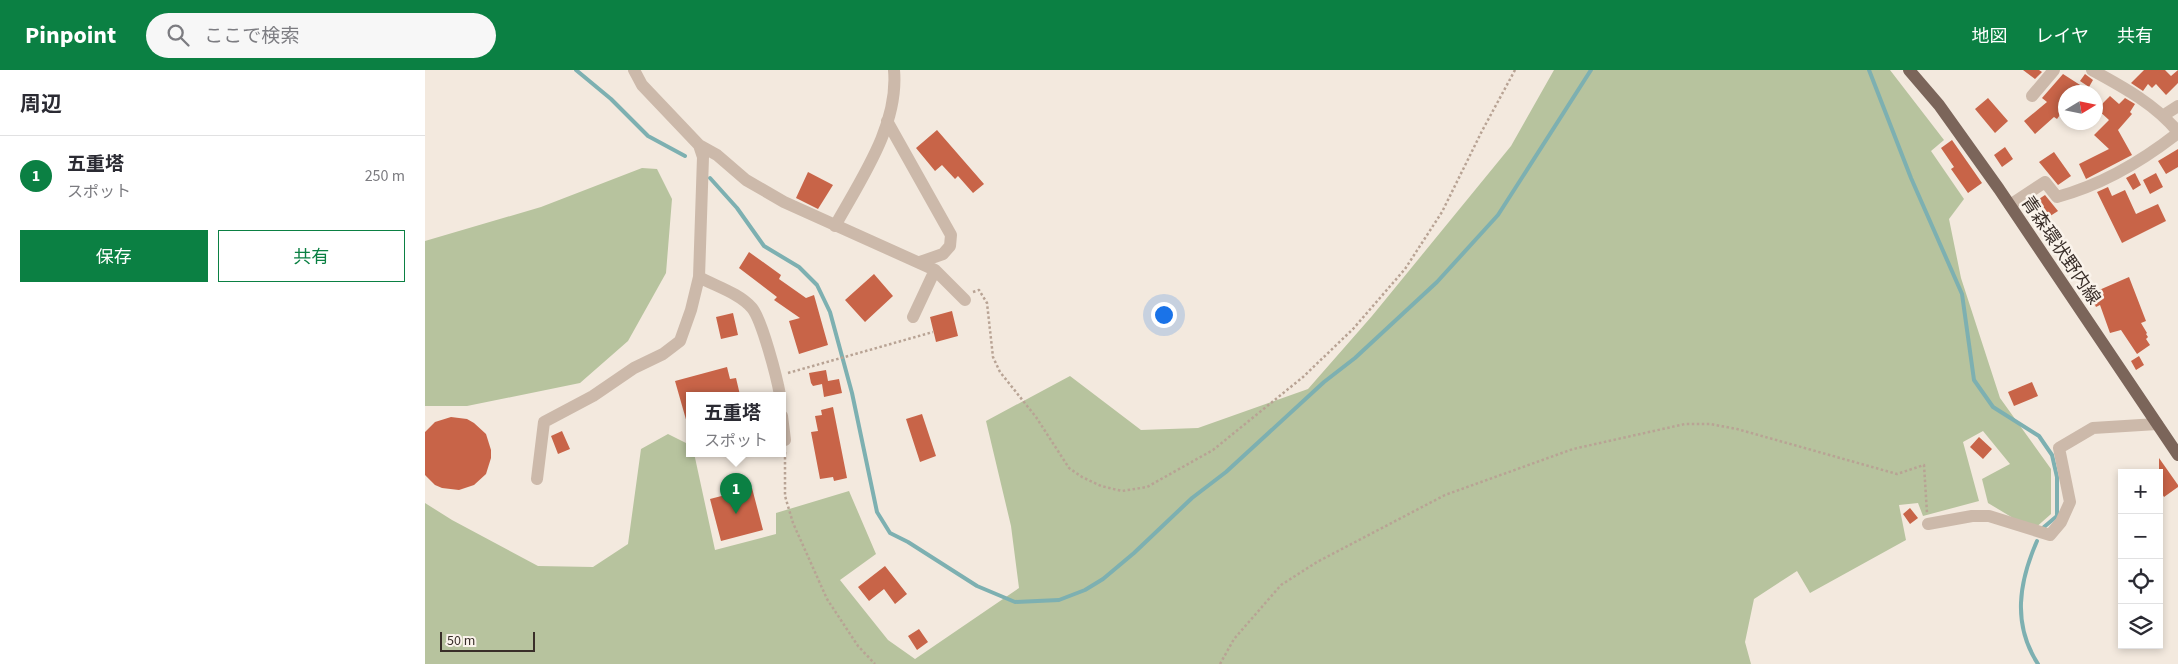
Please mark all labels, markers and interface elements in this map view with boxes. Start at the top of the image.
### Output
search box [146,13,496,58]
text: Pinpoint [25,18,116,53]
icon: search [164,21,192,49]
text: ここで検索 [204,23,299,50]
text: 地図 [1972,24,2008,49]
text: レイヤ [2036,24,2089,49]
text: 共有 [2117,24,2153,49]
north arrow [2058,85,2103,130]
text: 周辺 [20,89,62,119]
text: 五重塔 [67,151,124,178]
text: 1 [32,165,40,187]
text: 250 m [365,165,405,187]
text: スポット [67,181,131,203]
street label: 青森環状野内線 [2015,191,2106,309]
button: 保存 [20,230,208,282]
button: 共有 [218,230,405,282]
your location [1151,302,1177,328]
popup [686,392,786,457]
text: 五重塔 [704,400,761,427]
text: スポット [704,430,768,452]
map controls [2118,469,2163,649]
button: + [2118,469,2163,514]
pin: 1 [720,473,752,514]
button: − [2118,514,2163,559]
button: locate [2118,559,2163,604]
button: layers [2118,604,2163,649]
scale bar [440,629,535,652]
text: 50 m [447,631,475,651]

